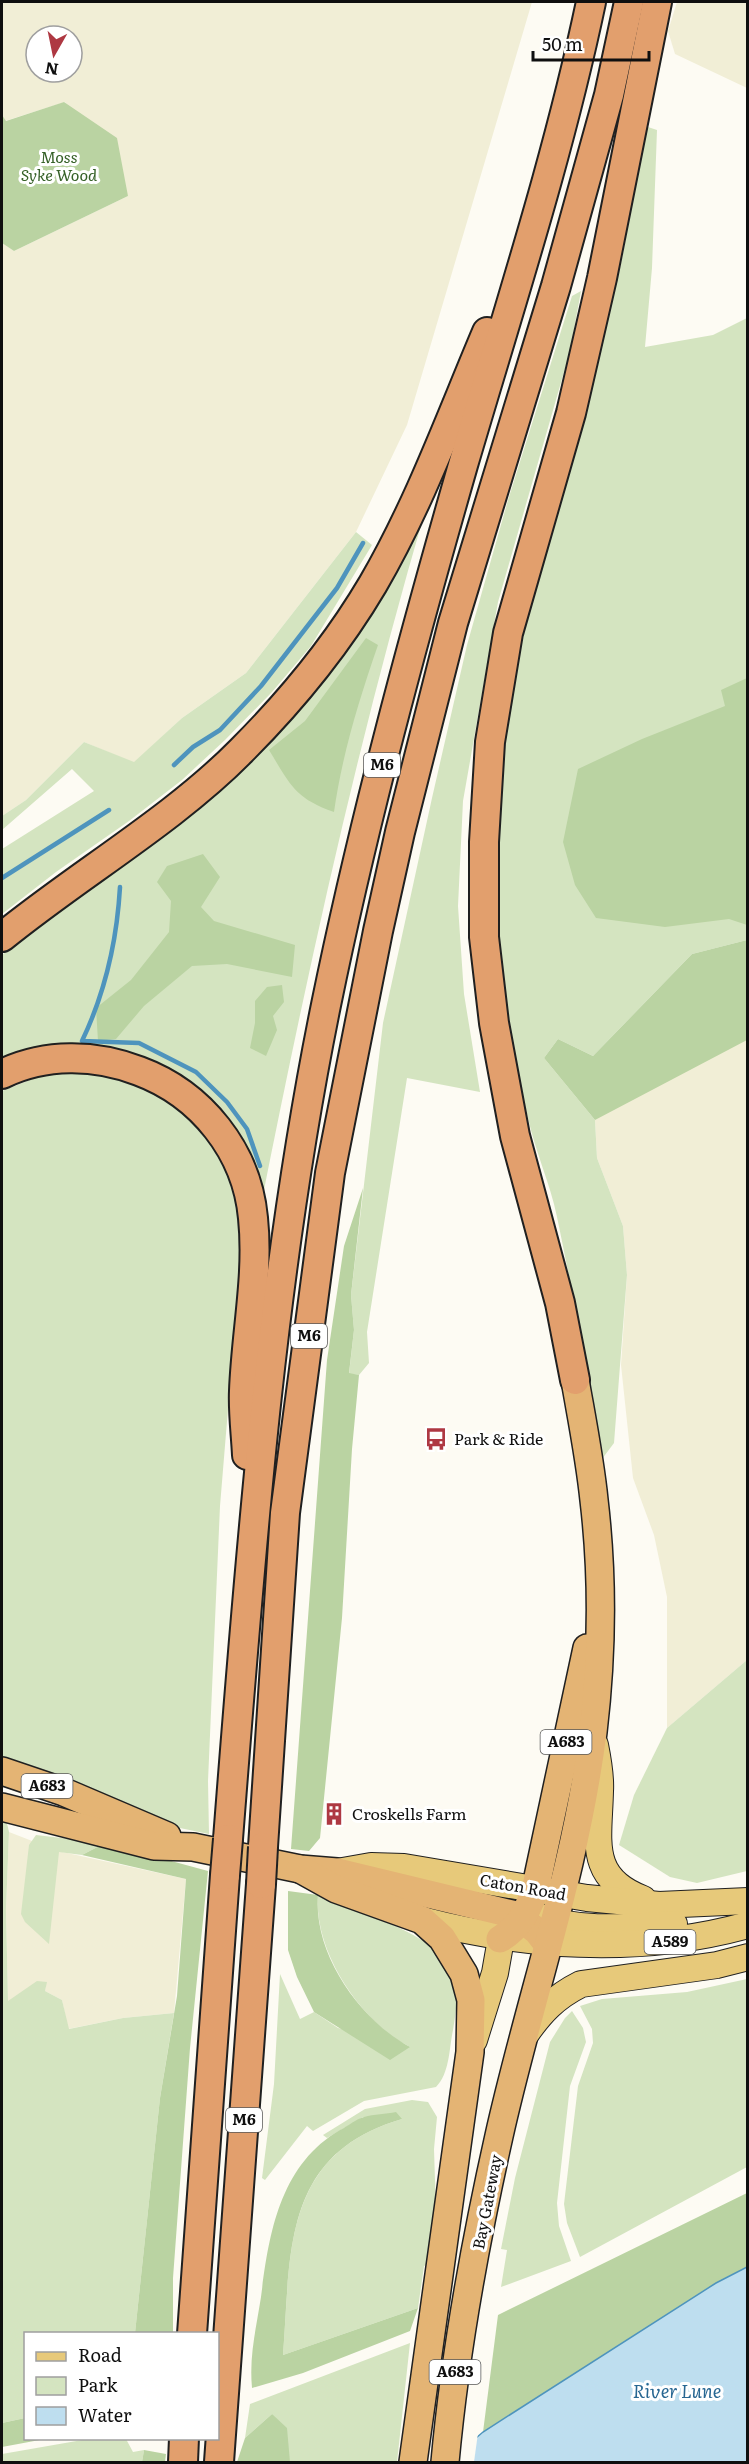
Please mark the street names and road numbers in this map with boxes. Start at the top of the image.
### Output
road number: M6 [364,753,400,777]
road number: M6 [291,1324,327,1348]
road number: A683 [540,1730,592,1754]
road number: A683 [22,1774,72,1798]
street label: Caton Road [478,1867,568,1905]
road number: A589 [644,1930,696,1954]
road number: M6 [226,2108,262,2132]
street label: Bay Gateway [465,2152,507,2251]
road number: A683 [430,2360,480,2384]

